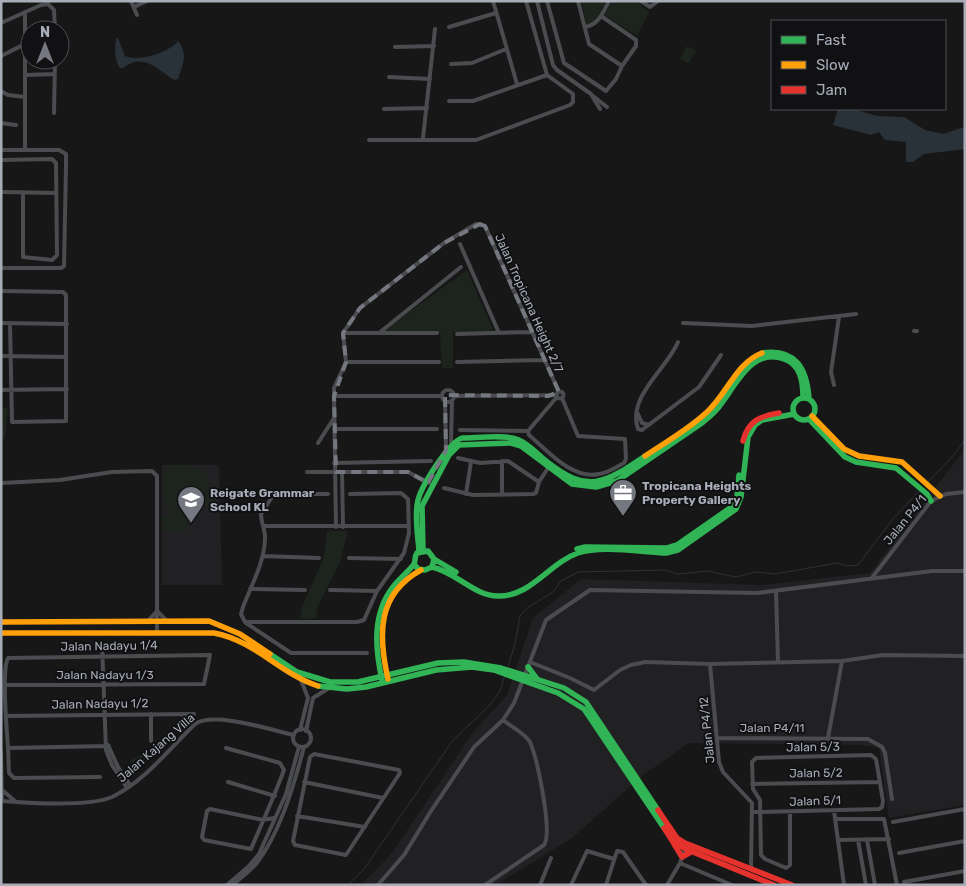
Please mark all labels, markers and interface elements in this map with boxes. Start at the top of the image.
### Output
north arrow [20,20,70,70]
legend [771,20,946,110]
text: N [40,24,50,41]
text: Fast [816,31,846,49]
text: Slow [816,56,849,74]
text: Jam [816,81,847,99]
street label: Jalan Tropicana Height 2/7 [492,232,566,374]
office icon: Tropicana Heights Property Gallery [608,478,638,517]
place label: Tropicana Heights Property Gallery [642,479,752,507]
school or university icon: Reigate Grammar School KL [176,485,206,524]
place label: Reigate Grammar School KL [210,486,315,514]
street label: Jalan P4/1 [881,492,929,548]
street label: Jalan Nadayu 1/4 [60,638,158,654]
street label: Jalan Nadayu 1/3 [56,668,154,682]
street label: Jalan Nadayu 1/2 [51,696,149,712]
street label: Jalan P4/12 [697,696,717,764]
street label: Jalan Kajang Villa [115,711,197,785]
street label: Jalan P4/11 [740,721,804,735]
street label: Jalan 5/3 [786,740,840,754]
street label: Jalan 5/2 [789,766,843,780]
street label: Jalan 5/1 [789,793,841,809]

